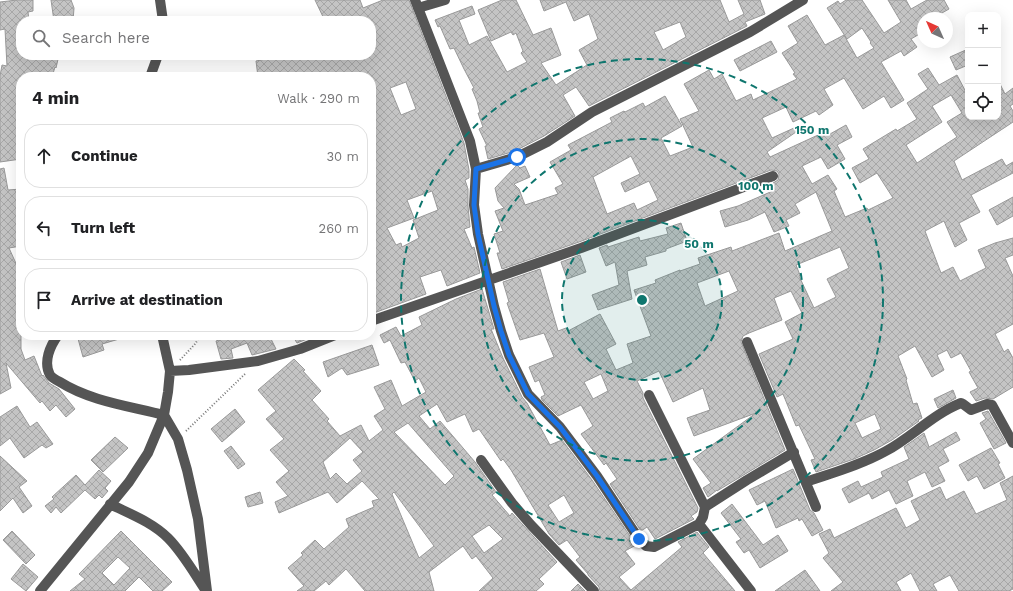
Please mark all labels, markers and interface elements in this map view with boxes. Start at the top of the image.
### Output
north arrow [917,12,953,48]
map controls [965,12,1001,120]
button: + [965,12,1001,48]
search box [16,16,376,60]
icon: search [30,27,52,49]
text: Search here [62,29,150,47]
button: − [965,48,1001,84]
button: locate [965,84,1001,120]
text: 4 min [32,88,79,108]
text: Walk · 290 m [277,91,360,106]
text: 150 m [795,123,829,137]
icon: ahead [33,145,55,167]
text: Continue [71,147,138,165]
route start [508,148,526,166]
text: 30 m [327,149,359,164]
text: 100 m [738,179,774,193]
icon: left [33,217,55,239]
text: Turn left [71,219,135,237]
text: 260 m [319,221,359,236]
text: 50 m [684,237,714,251]
icon: arrive [33,289,55,311]
text: Arrive at destination [71,291,223,309]
centre of rings [635,293,649,307]
route end [630,530,648,548]

